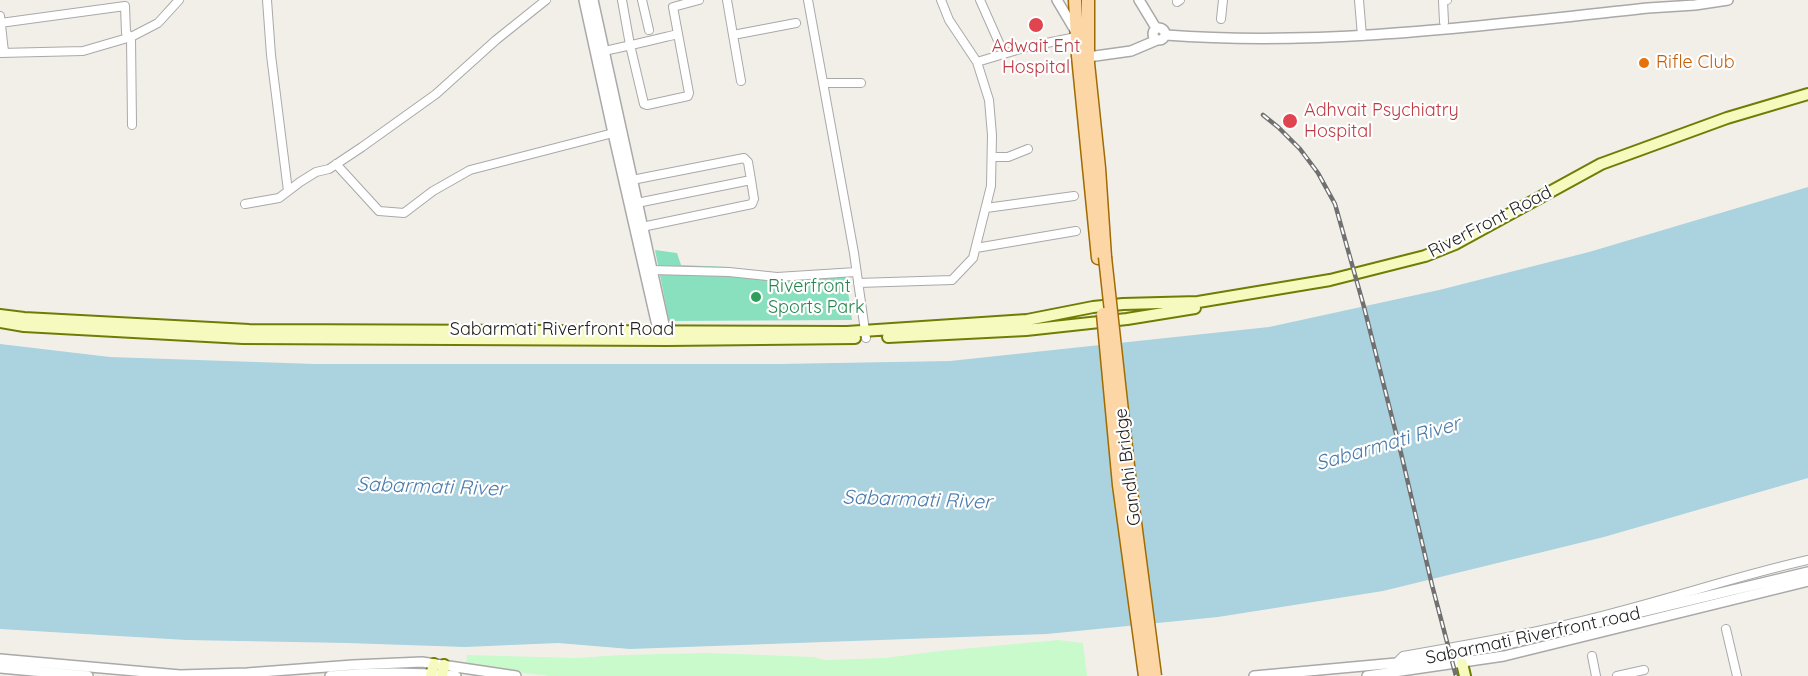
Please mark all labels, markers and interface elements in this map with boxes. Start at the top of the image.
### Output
marker: Adwait Ent Hospital [1027,16,1045,34]
place label: Adwait Ent Hospital [992,36,1080,78]
place label: Rifle Club [1656,52,1735,74]
marker: Rifle Club [1637,56,1651,70]
place label: Adhvait Psychiatry Hospital [1304,100,1459,142]
marker: Adhvait Psychiatry Hospital [1281,112,1299,130]
street label: RiverFront Road [1425,182,1555,262]
place label: Riverfront Sports Park [768,276,865,318]
marker: Riverfront Sports Park [749,290,763,304]
street label: Sabarmati Riverfront Road [450,319,674,341]
street label: Gandhi Bridge [1110,407,1146,527]
water label: Sabarmati River [1313,412,1463,476]
water label: Sabarmati River [356,472,506,502]
water label: Sabarmati River [842,485,992,515]
street label: Sabarmati Riverfront road [1424,603,1642,669]

